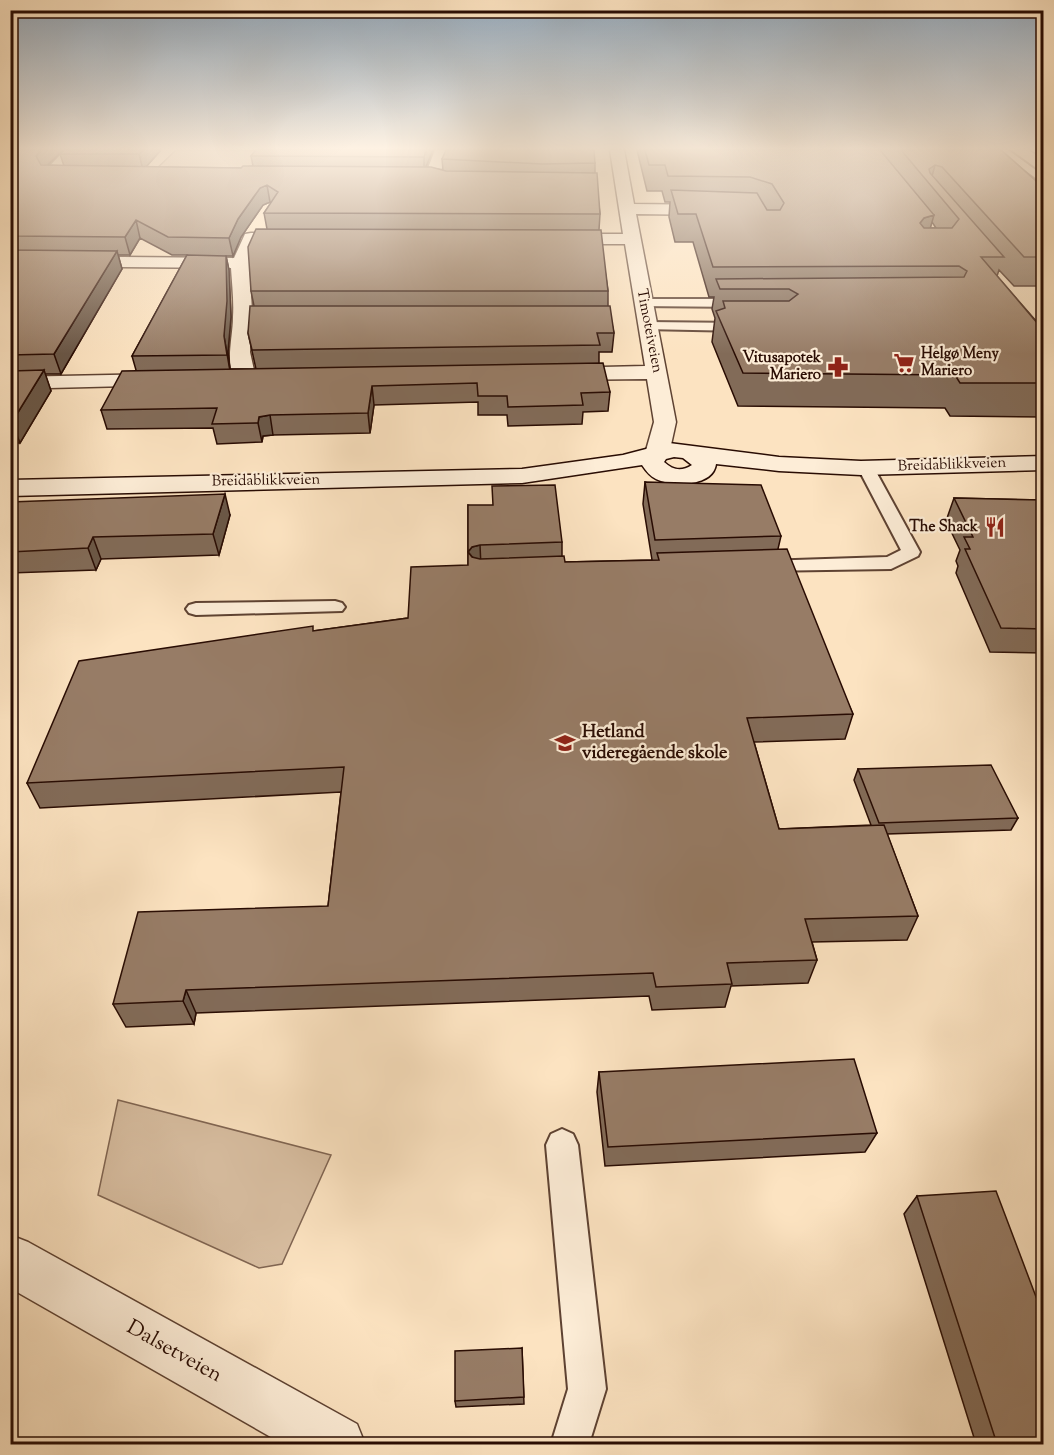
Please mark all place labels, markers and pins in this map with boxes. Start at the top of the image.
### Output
place label: Helgø Meny Mariero [921,344,999,382]
place label: Vitusapotek Mariero [742,348,822,386]
supermarket icon: Helgø Meny Mariero [892,351,916,375]
pharmacy icon: Vitusapotek Mariero [826,355,850,379]
restaurant icon: The Shack [983,515,1007,539]
place label: The Shack [909,517,979,538]
place label: Hetland videregående skole [582,720,728,767]
school or university icon: Hetland videregående skole [553,731,577,755]

